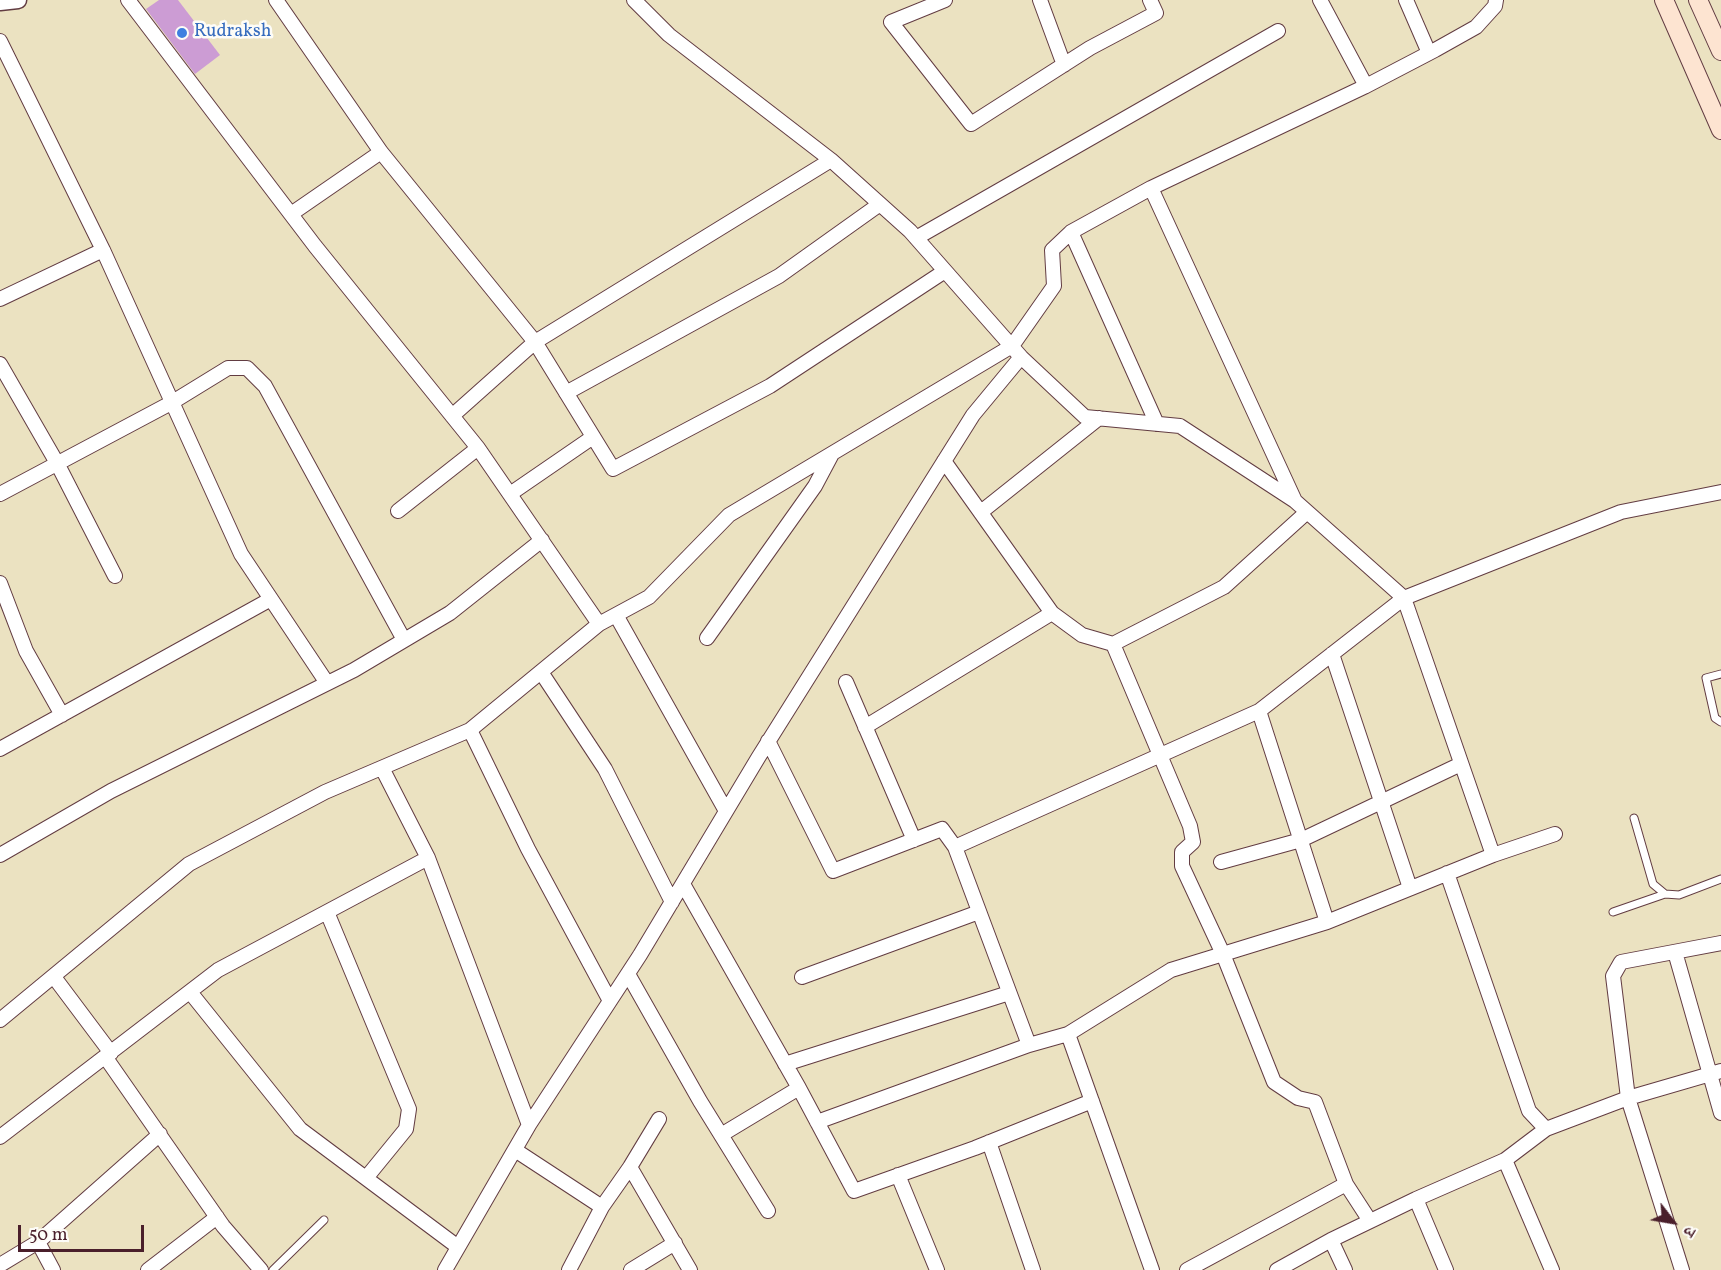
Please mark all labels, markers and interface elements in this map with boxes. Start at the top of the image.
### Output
place label: Rudraksh [194,22,271,44]
marker: Rudraksh [175,26,189,40]
north arrow [1643,1192,1703,1252]
scale bar [21,1213,147,1251]
text: उ [1677,1222,1700,1240]
text: 50 m [29,1223,68,1248]

